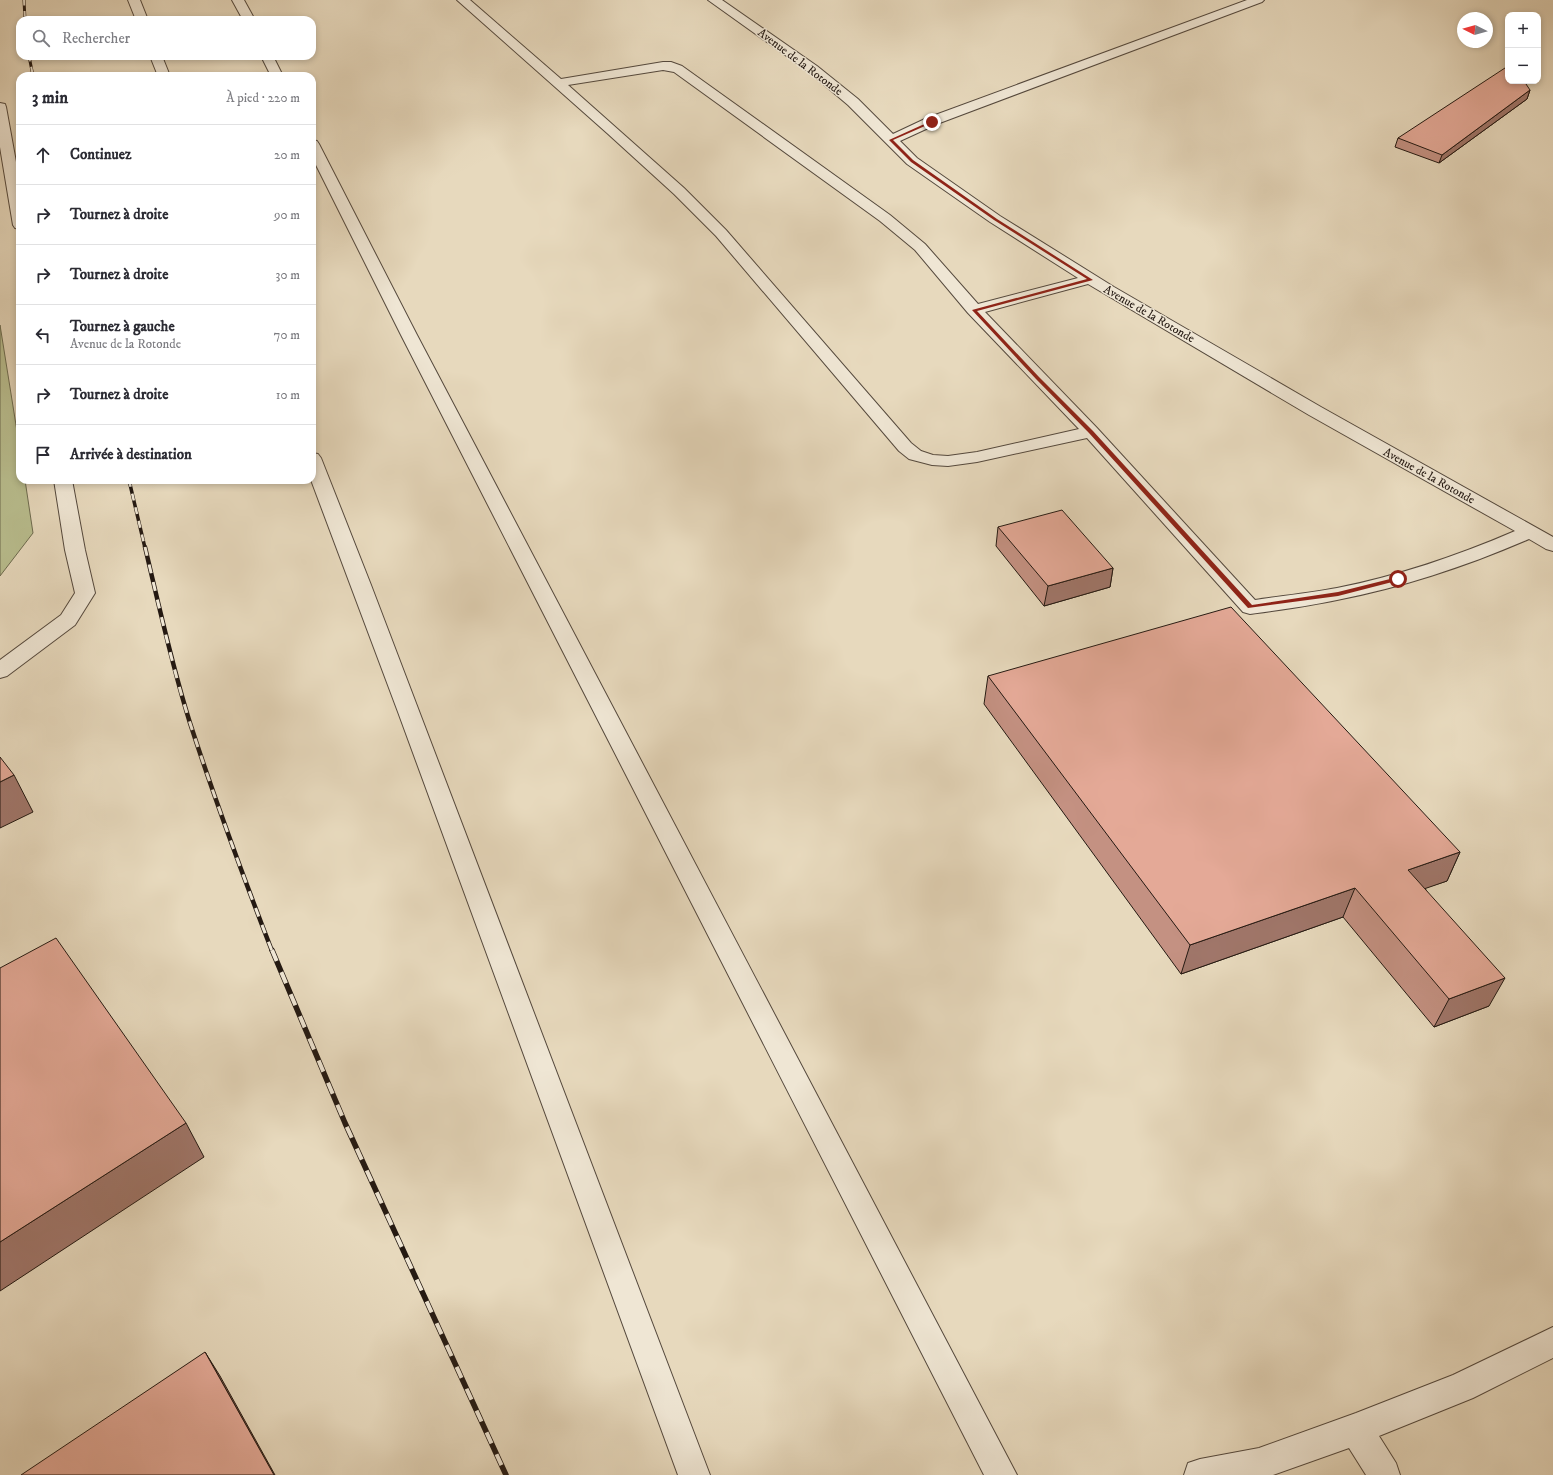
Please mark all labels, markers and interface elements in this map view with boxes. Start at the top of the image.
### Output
north arrow [1457,12,1493,48]
map controls [1505,12,1541,84]
button: + [1505,12,1541,48]
search box [16,16,316,60]
street label: Avenue de la Rotonde [755,25,846,99]
icon: search [30,27,52,49]
text: Rechercher [62,29,130,48]
button: − [1505,48,1541,84]
text: 3 min [32,87,68,109]
text: À pied · 220 m [226,90,300,106]
route end [923,113,941,131]
icon: ahead [32,144,54,166]
text: Continuez [70,145,131,164]
text: 20 m [274,147,300,163]
icon: right [32,204,54,226]
text: Tournez à droite [70,205,168,224]
text: 90 m [274,207,300,223]
icon: right [32,264,54,286]
text: Tournez à droite [70,265,168,284]
text: 30 m [276,267,300,283]
street label: Avenue de la Rotonde [1101,282,1197,346]
text: Tournez à gauche [70,317,175,336]
icon: left [32,324,54,346]
text: 70 m [274,327,300,343]
text: Avenue de la Rotonde [70,336,181,352]
icon: right [32,384,54,406]
text: Tournez à droite [70,385,168,404]
text: 10 m [276,387,300,403]
icon: arrive [32,444,54,466]
text: Arrivée à destination [70,445,192,464]
street label: Avenue de la Rotonde [1380,445,1478,507]
route start [1389,570,1407,588]

